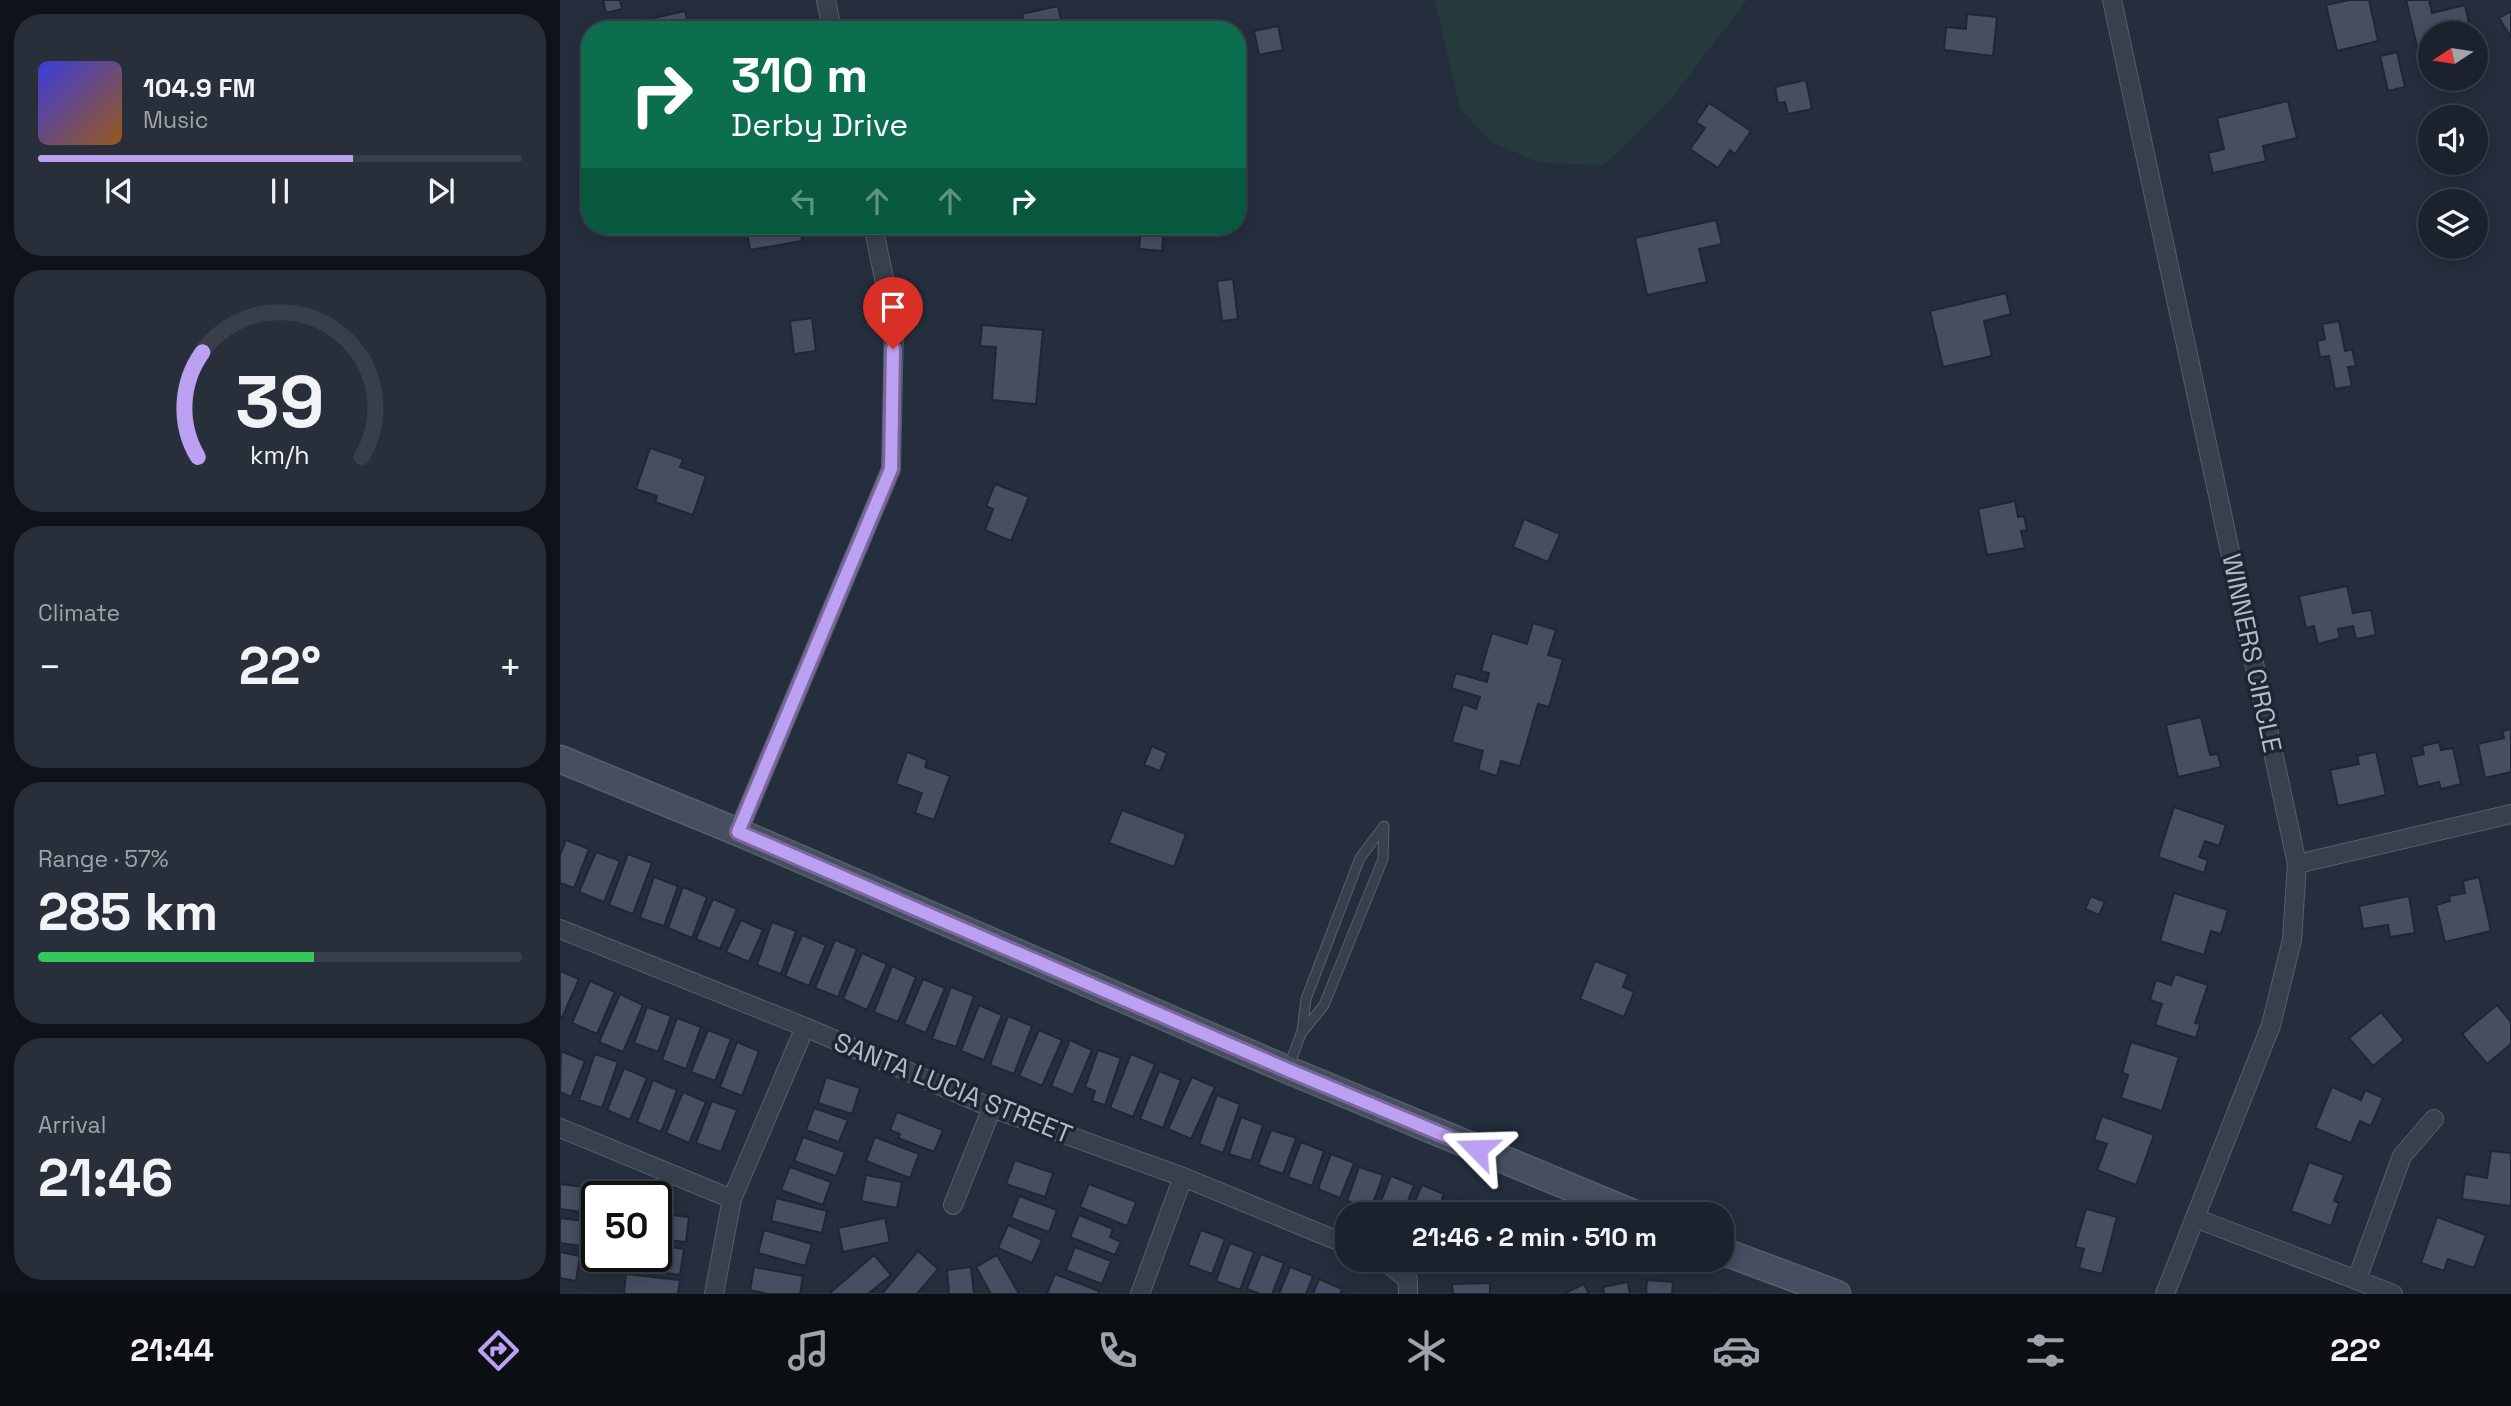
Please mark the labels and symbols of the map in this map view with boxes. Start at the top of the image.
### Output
north arrow [2418,21,2488,91]
pin [863,277,923,349]
street label: WINNERS CIRCLE [2214,551,2290,755]
street label: SANTA LUCIA STREET [829,1025,1077,1151]
position arrow [1440,1112,1514,1186]
speed limit sign: 50 [581,1181,672,1272]

